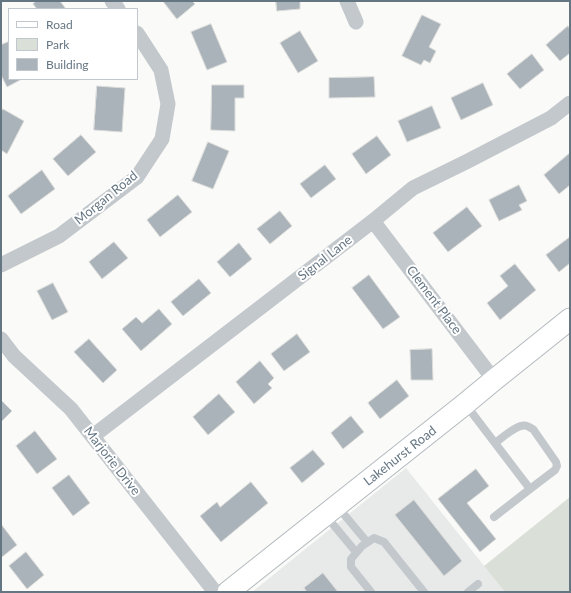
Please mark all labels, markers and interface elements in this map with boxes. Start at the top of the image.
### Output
legend [8,8,138,80]
text: Road [46,17,73,32]
text: Park [46,37,69,52]
text: Building [46,57,89,72]
street label: Morgan Road [71,168,141,228]
street label: Signal Lane [295,232,355,284]
street label: Clement Place [403,263,465,337]
street label: Lakehurst Road [361,423,439,489]
street label: Marjorie Drive [80,424,144,498]

